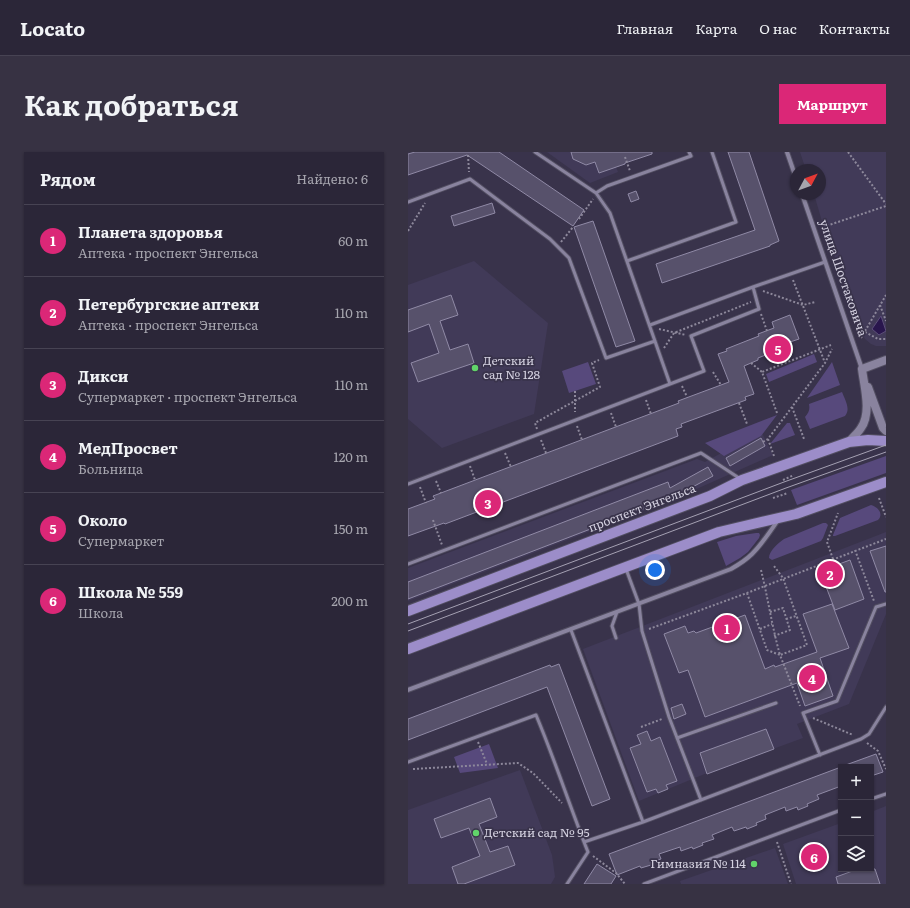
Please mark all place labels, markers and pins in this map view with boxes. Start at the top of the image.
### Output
pin: 5 [765,334,791,364]
place label: Детский сад № 128 [483,351,541,383]
marker: Детский сад № 128 [470,363,480,373]
pin: 3 [475,488,501,518]
pin: 2 [817,559,843,589]
pin: 1 [714,613,740,643]
pin: 4 [799,663,825,693]
place label: Детский сад № 95 [484,823,590,841]
marker: Детский сад № 95 [471,828,481,838]
pin: 6 [801,842,827,872]
place label: Гимназия № 114 [650,854,746,872]
marker: Гимназия № 114 [749,859,759,869]

